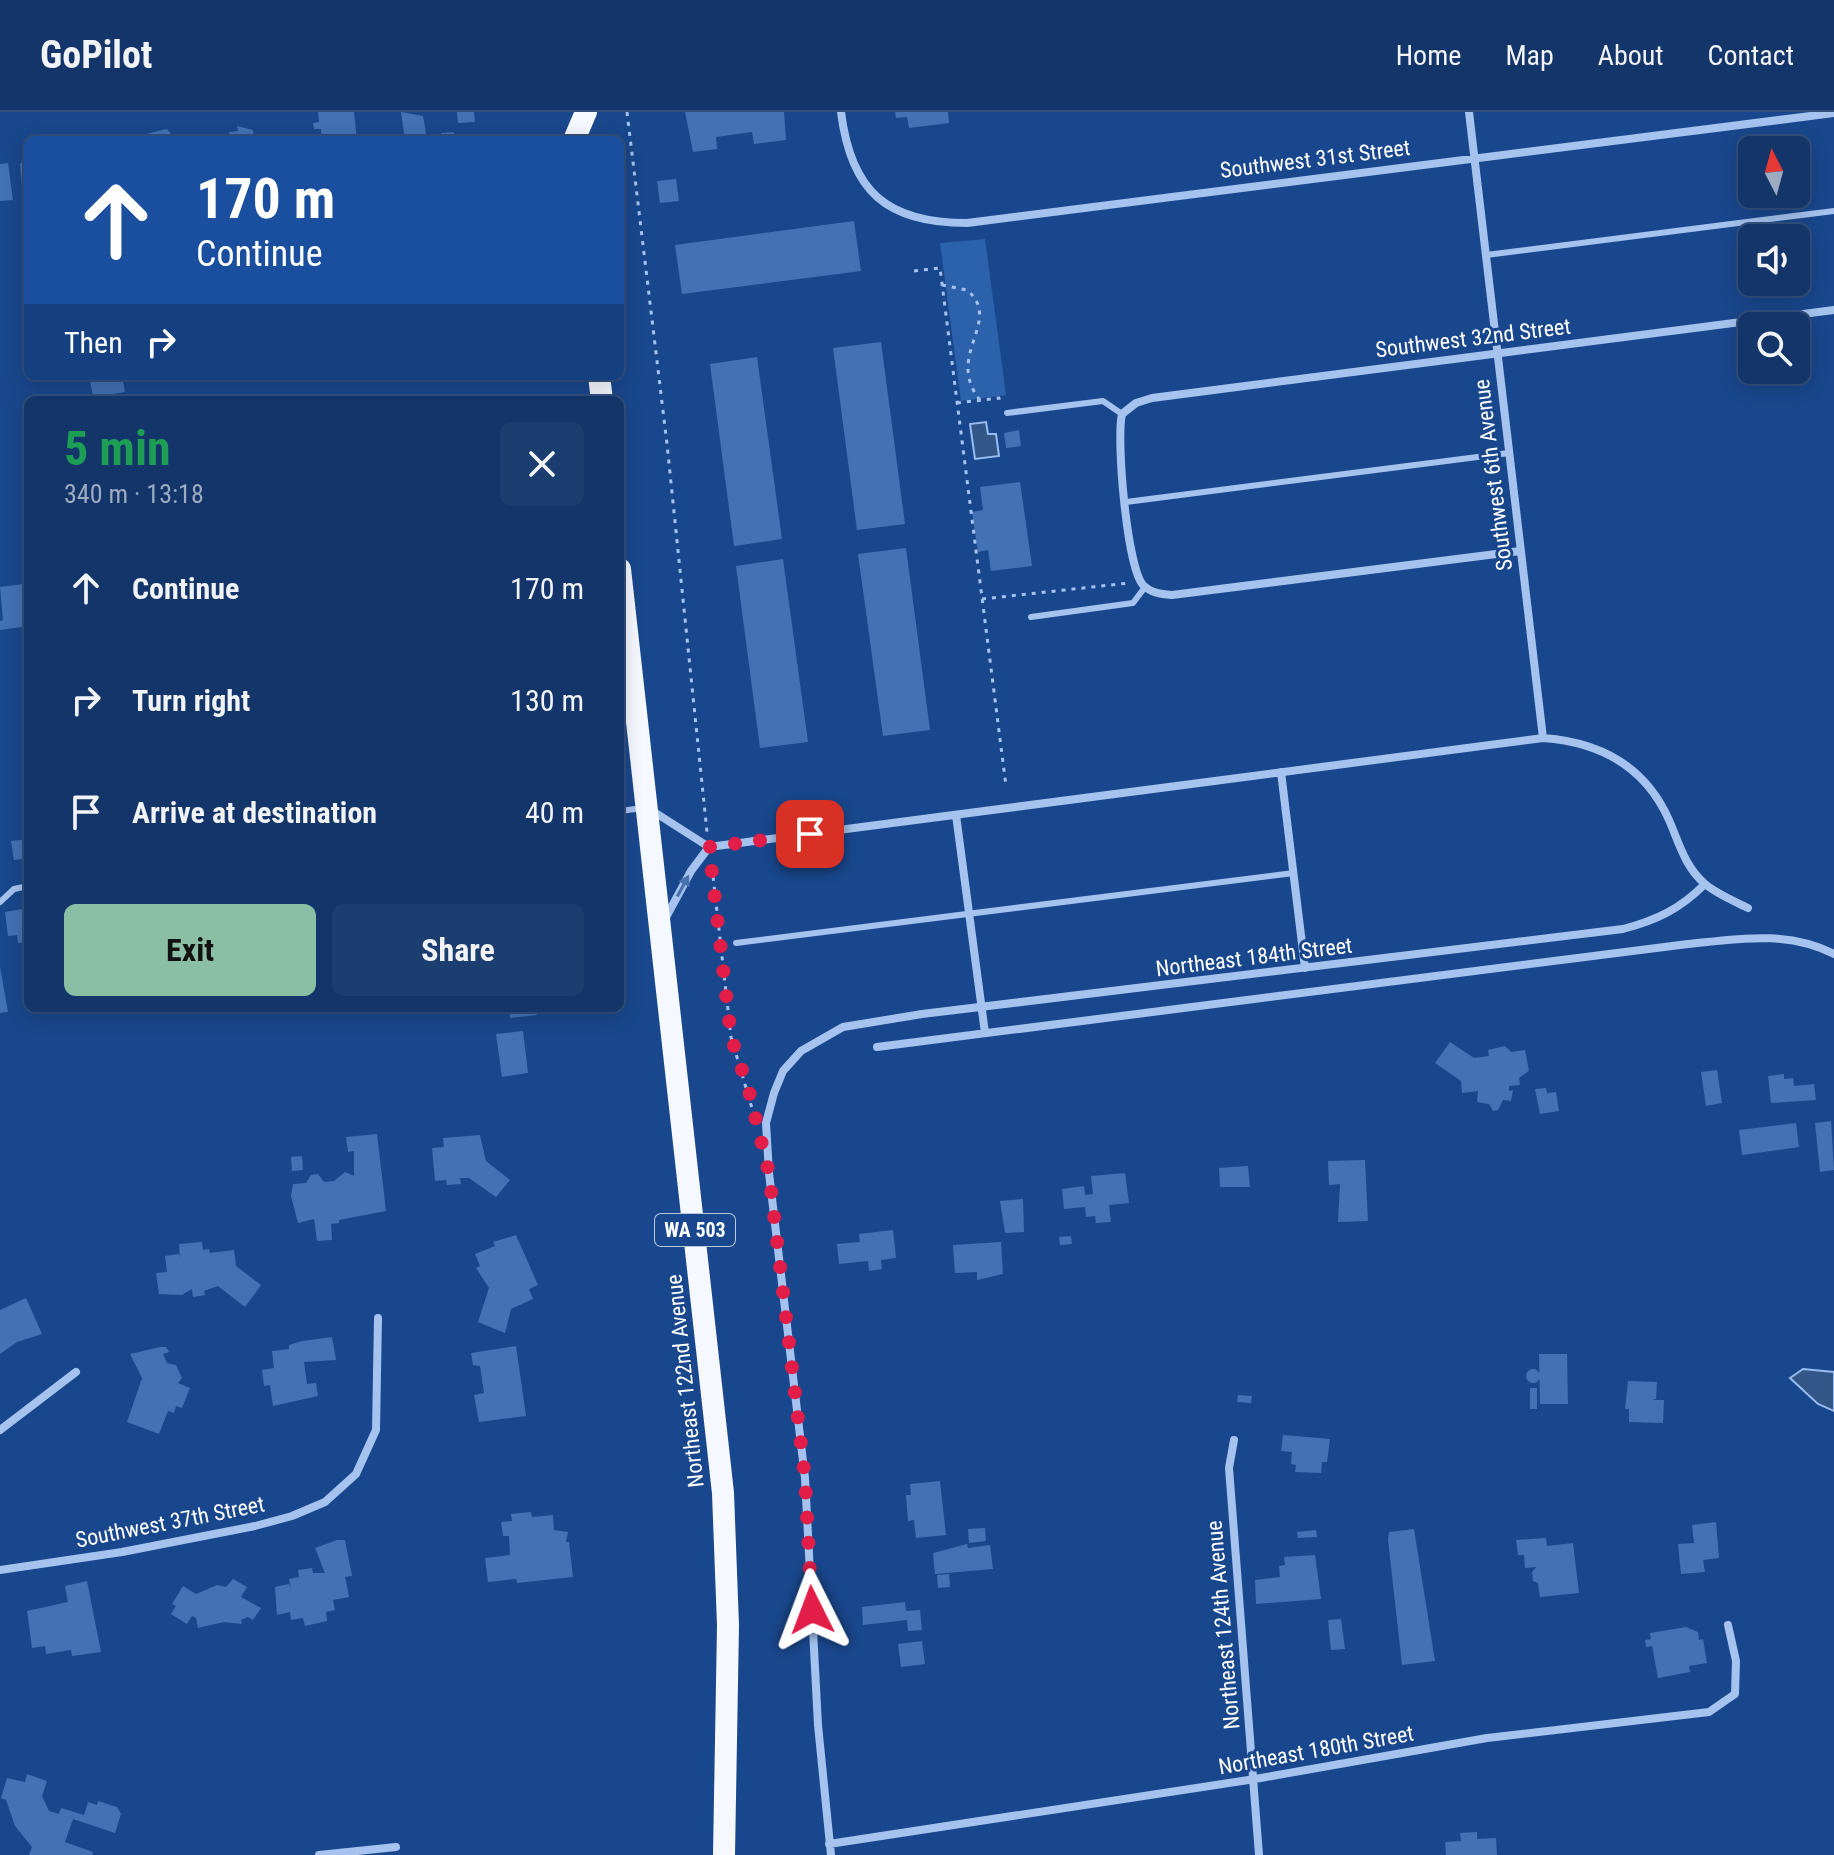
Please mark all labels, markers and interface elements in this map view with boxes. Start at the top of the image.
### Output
text: GoPilot [40,33,152,77]
text: Home [1396,39,1461,72]
text: Map [1505,39,1554,72]
text: About [1598,39,1664,72]
text: Contact [1708,39,1794,72]
street label: Southwest 31st Street [1219,135,1411,183]
north arrow [1738,136,1810,208]
map controls [1738,136,1810,384]
text: 170 m [196,166,335,232]
icon: ahead [64,168,168,272]
button: sound [1738,224,1810,296]
text: Continue [196,233,323,275]
button: search [1738,312,1810,384]
street label: Southwest 32nd Street [1374,314,1572,362]
icon: right [139,320,183,364]
text: Then [64,325,123,360]
street label: Southwest 6th Avenue [1469,378,1517,572]
text: 5 min [64,420,171,477]
button: close [500,422,584,506]
text: 340 m · 13:18 [64,479,204,509]
icon: ahead [64,566,108,610]
text: Continue [132,571,239,606]
text: 170 m [510,571,584,606]
icon: right [64,678,108,722]
text: Turn right [132,683,250,718]
text: 130 m [510,683,584,718]
icon: arrive [64,790,108,834]
text: Arrive at destination [132,795,377,830]
text: 40 m [525,795,584,830]
pin [776,800,844,868]
icon: arrive [788,812,832,856]
one-way arrow [676,875,689,898]
button: Exit [64,904,316,996]
button: Share [332,904,584,996]
street label: Northeast 184th Street [1154,933,1354,981]
road number: WA 503 [655,1214,735,1246]
street label: Northeast 122nd Avenue [661,1273,709,1489]
street label: Southwest 37th Street [73,1491,267,1553]
street label: Northeast 124th Avenue [1201,1520,1245,1730]
position arrow [770,1568,854,1652]
street label: Northeast 180th Street [1216,1721,1416,1779]

